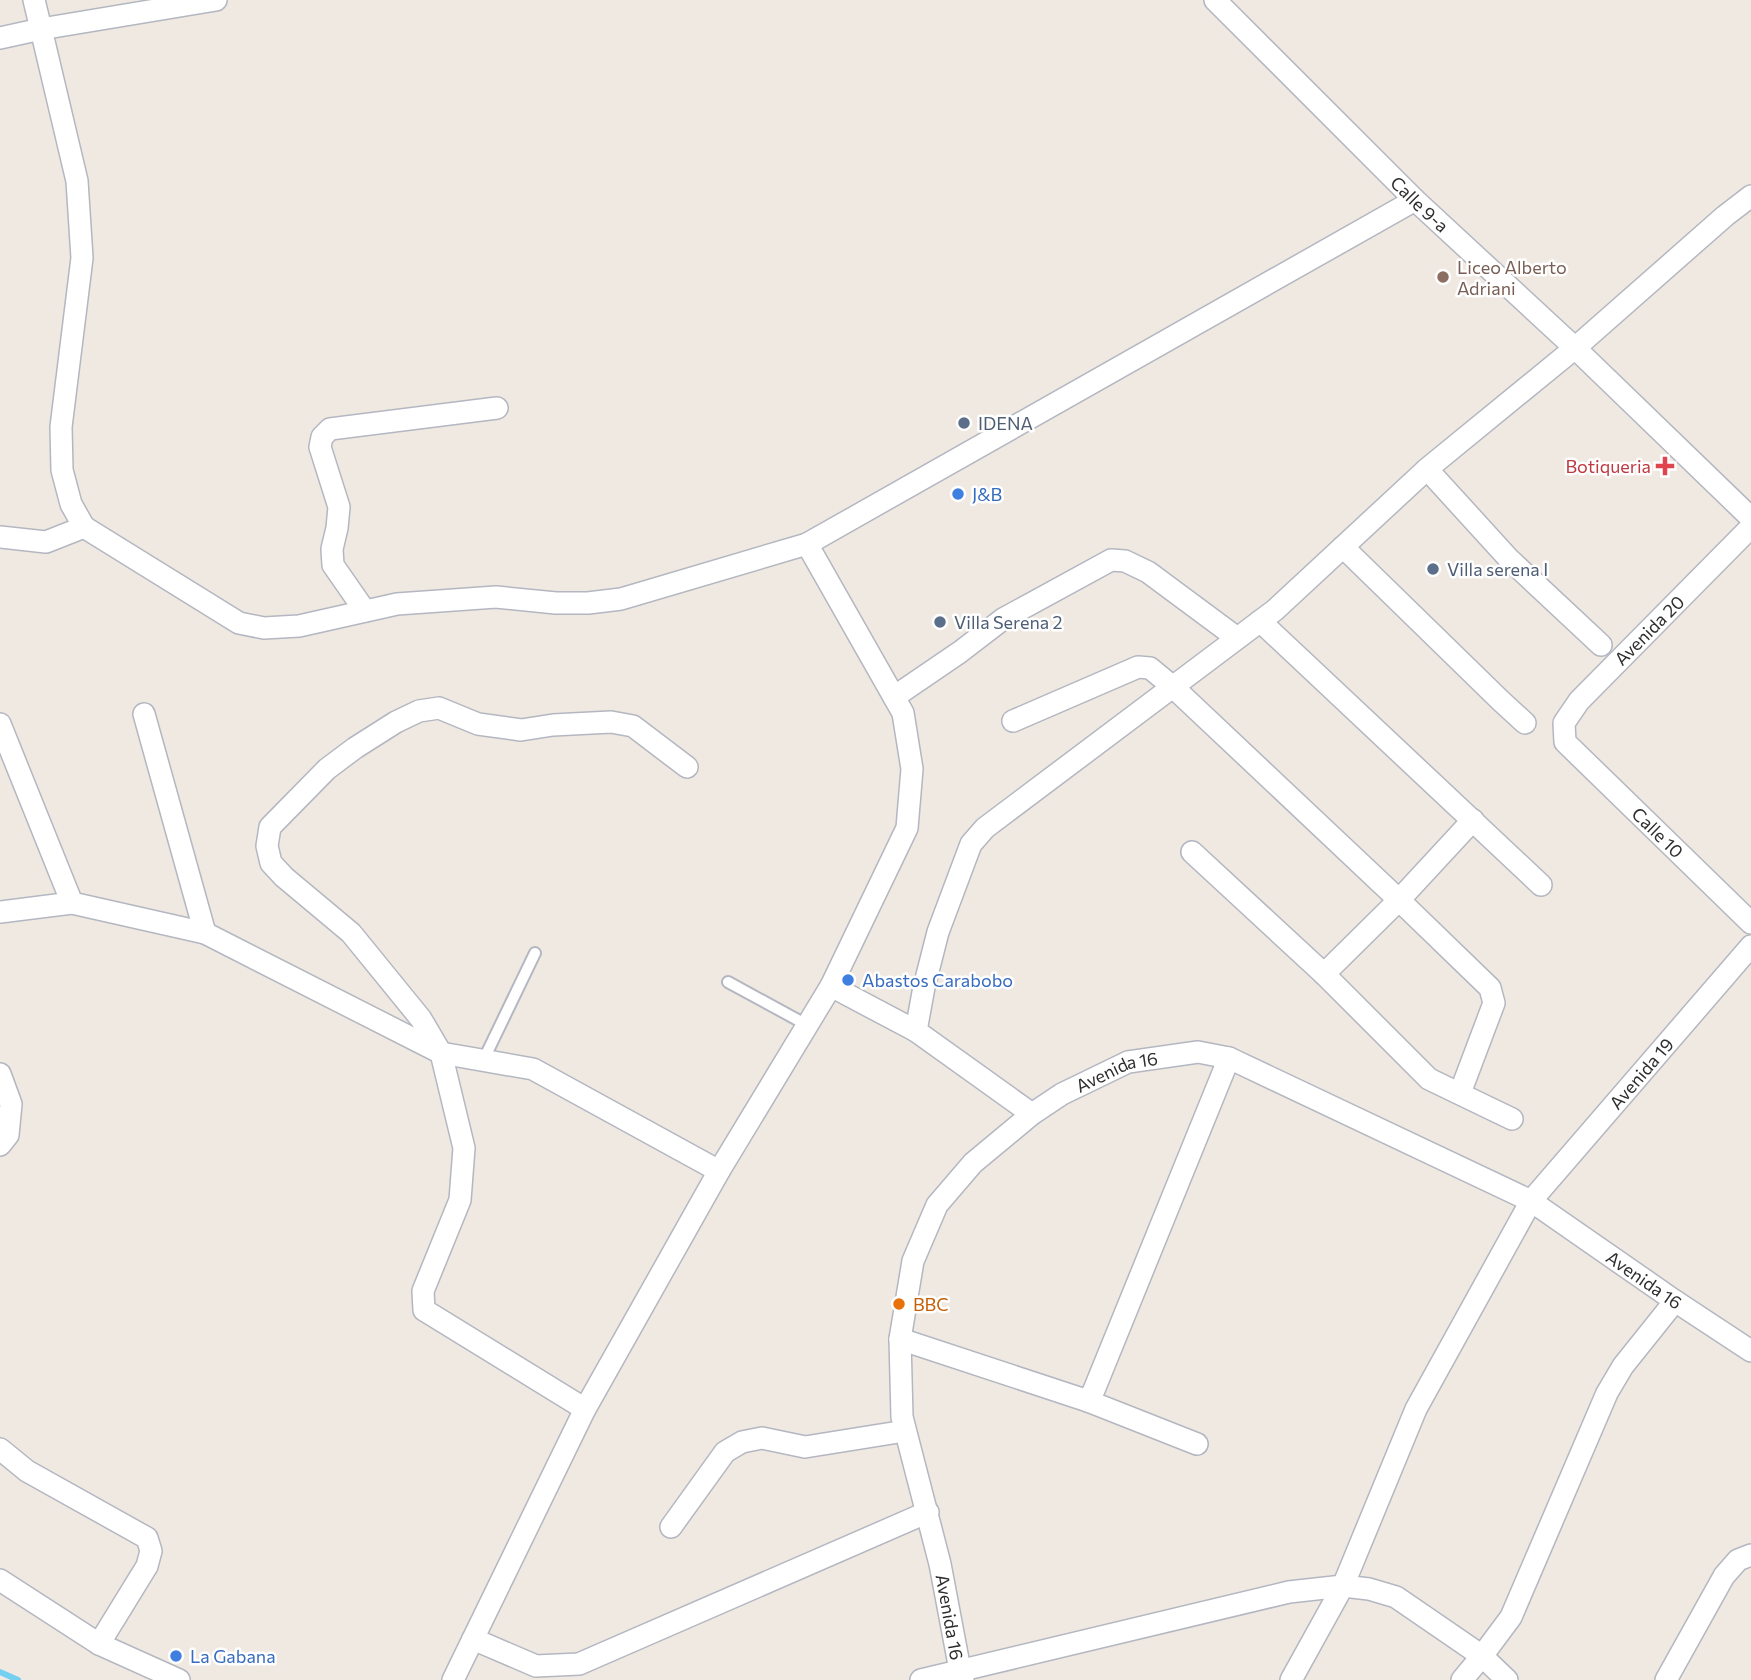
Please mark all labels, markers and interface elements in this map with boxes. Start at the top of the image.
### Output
street label: Calle 9-a [1386,171,1453,237]
place label: Liceo Alberto Adriani [1457,256,1567,299]
marker: Liceo Alberto Adriani [1435,269,1451,285]
place label: IDENA [978,412,1033,434]
marker: IDENA [956,415,972,431]
place label: Botiqueria [1565,455,1651,477]
marker: Botiqueria [1657,458,1673,474]
place label: J&B [972,483,1002,505]
marker: J&B [950,486,966,502]
place label: Villa serena I [1447,558,1548,580]
marker: Villa serena I [1425,561,1441,577]
street label: Avenida 20 [1609,590,1689,670]
place label: Villa Serena 2 [954,611,1063,633]
marker: Villa Serena 2 [932,614,948,630]
street label: Calle 10 [1628,802,1688,862]
place label: Abastos Carabobo [862,969,1013,991]
marker: Abastos Carabobo [840,972,856,988]
street label: Avenida 19 [1604,1033,1678,1113]
street label: Avenida 16 [1072,1047,1159,1097]
street label: Avenida 16 [1602,1246,1686,1314]
place label: BBC [913,1293,949,1315]
marker: BBC [891,1296,907,1312]
street label: Avenida 16 [932,1572,968,1662]
place label: La Gabana [190,1645,276,1667]
marker: La Gabana [168,1648,184,1664]

